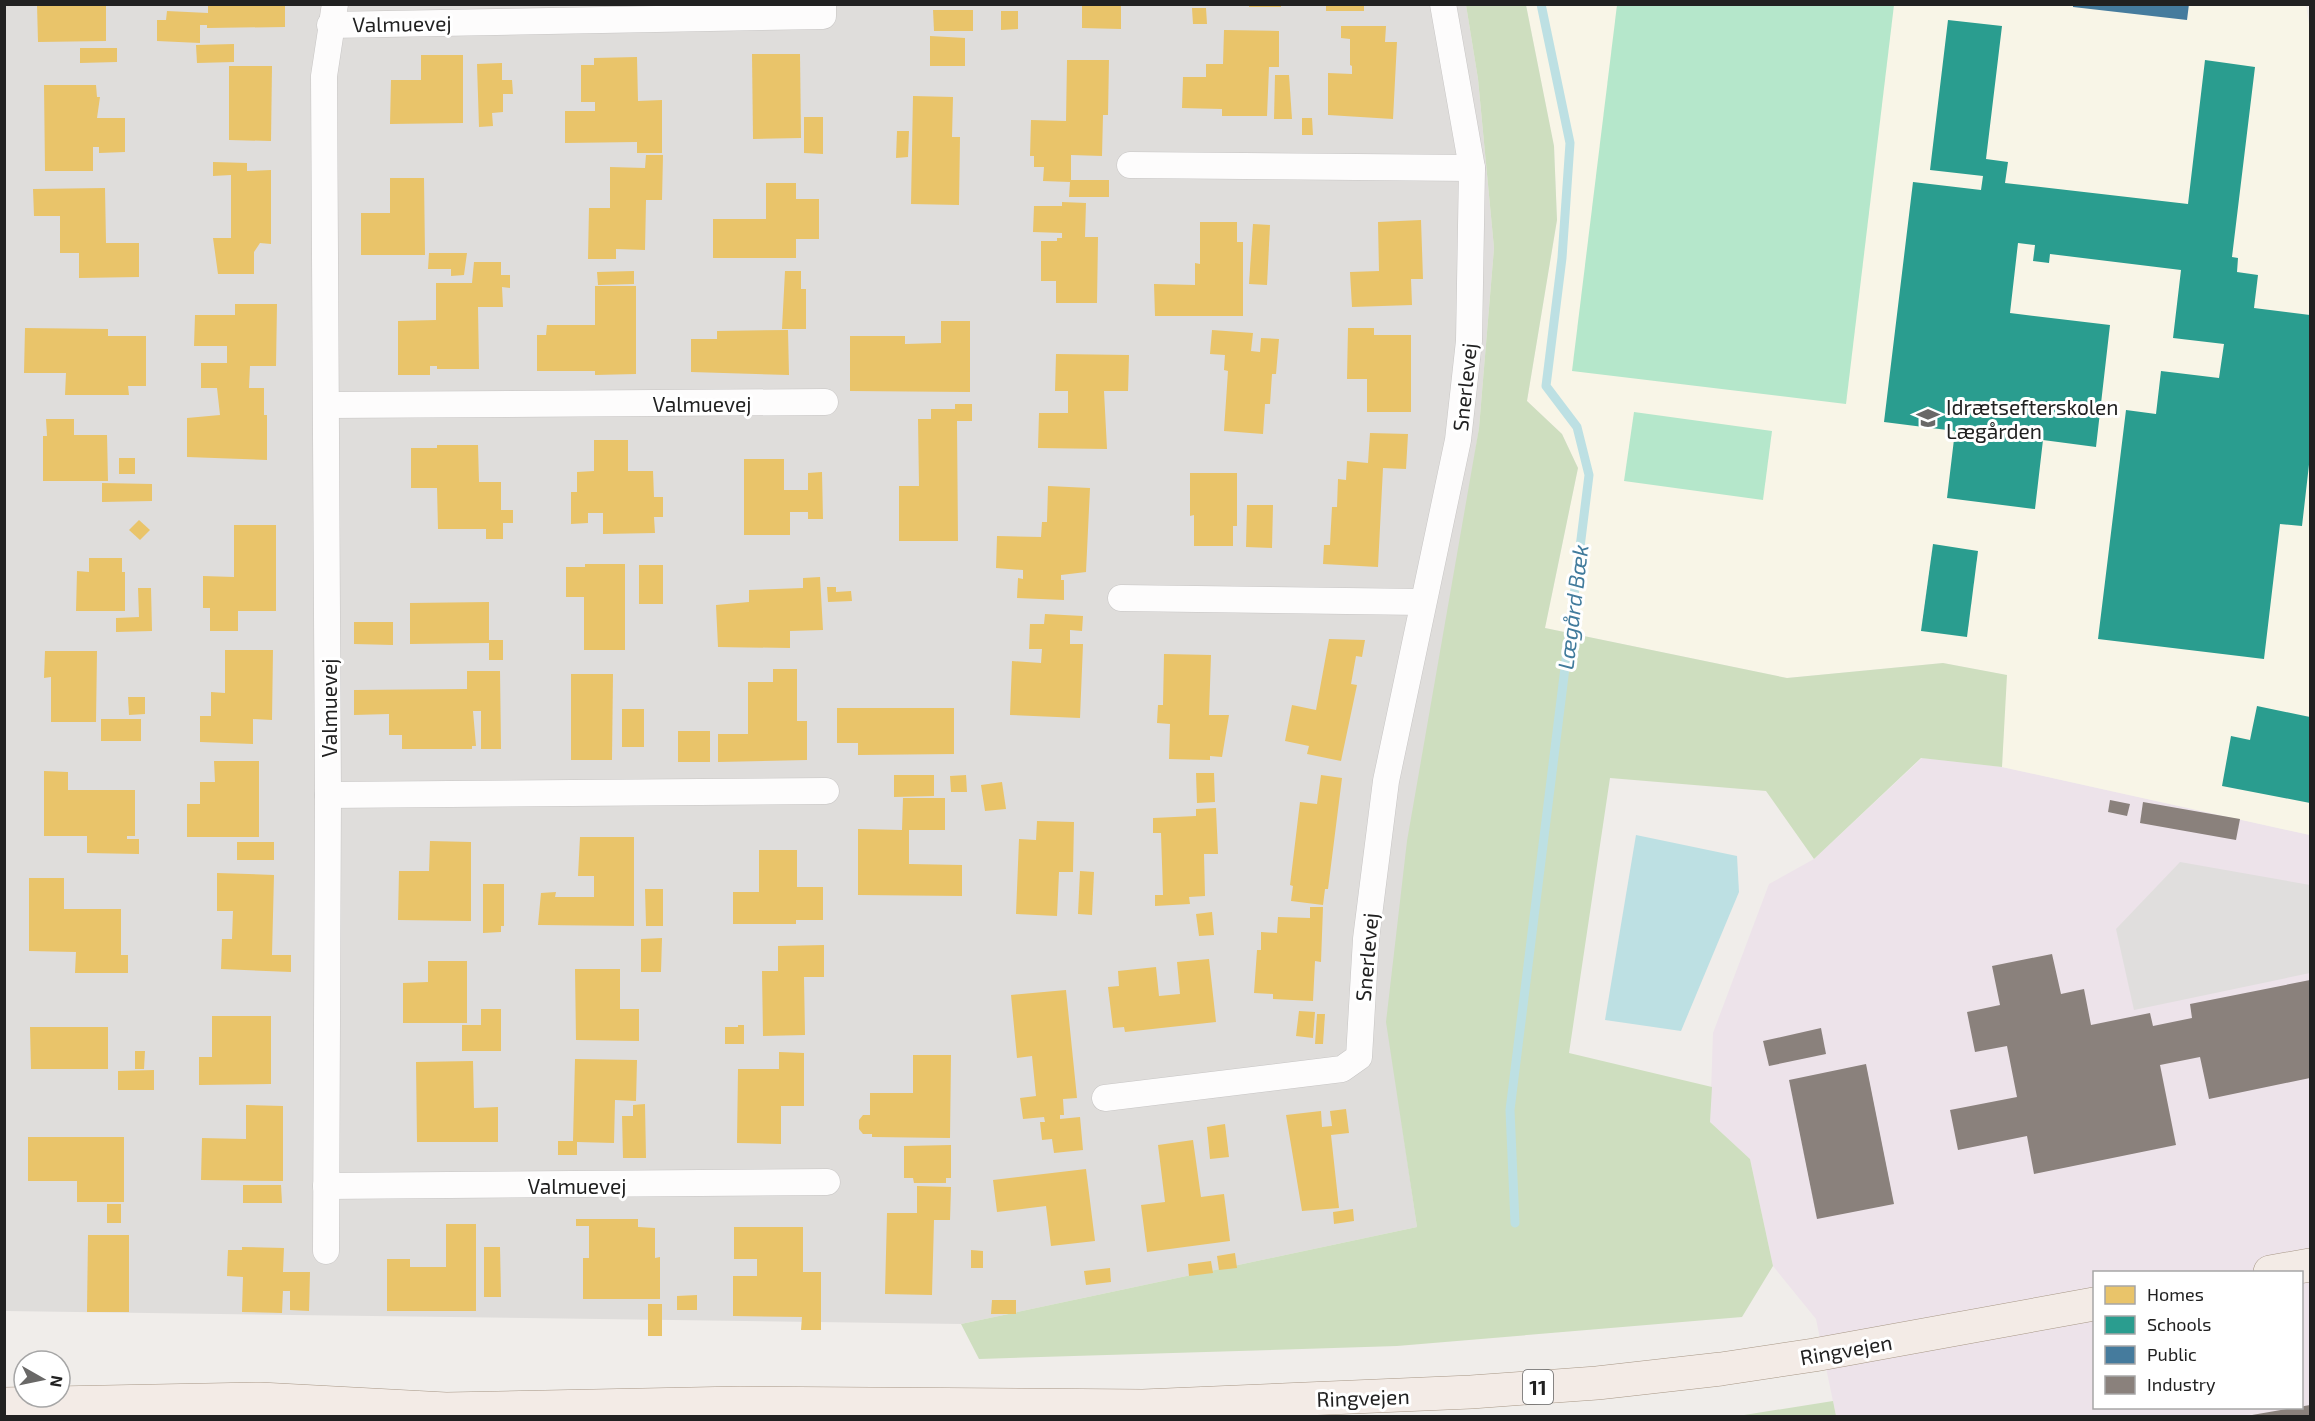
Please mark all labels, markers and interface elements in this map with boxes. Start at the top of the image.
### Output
street label: Valmuevej [352,10,452,37]
street label: Snerlevej [1447,342,1482,433]
street label: Valmuevej [652,391,752,417]
place label: Idrætsefterskolen Lægården [1946,394,2119,443]
school or university icon: Idrætsefterskolen Lægården [1915,405,1941,431]
water label: Lægård Bæk [1551,543,1593,671]
street label: Valmuevej [316,658,342,758]
street label: Snerlevej [1350,912,1383,1002]
street label: Valmuevej [527,1173,627,1199]
legend [2093,1271,2303,1409]
text: Homes [2147,1283,2204,1305]
text: Schools [2147,1313,2211,1335]
street label: Ringvejen [1798,1329,1894,1370]
text: Public [2147,1343,2197,1365]
north arrow [12,1349,72,1409]
road number: 11 [1523,1370,1553,1404]
text: Industry [2147,1373,2216,1395]
text: N [47,1374,68,1389]
street label: Ringvejen [1316,1383,1410,1412]

